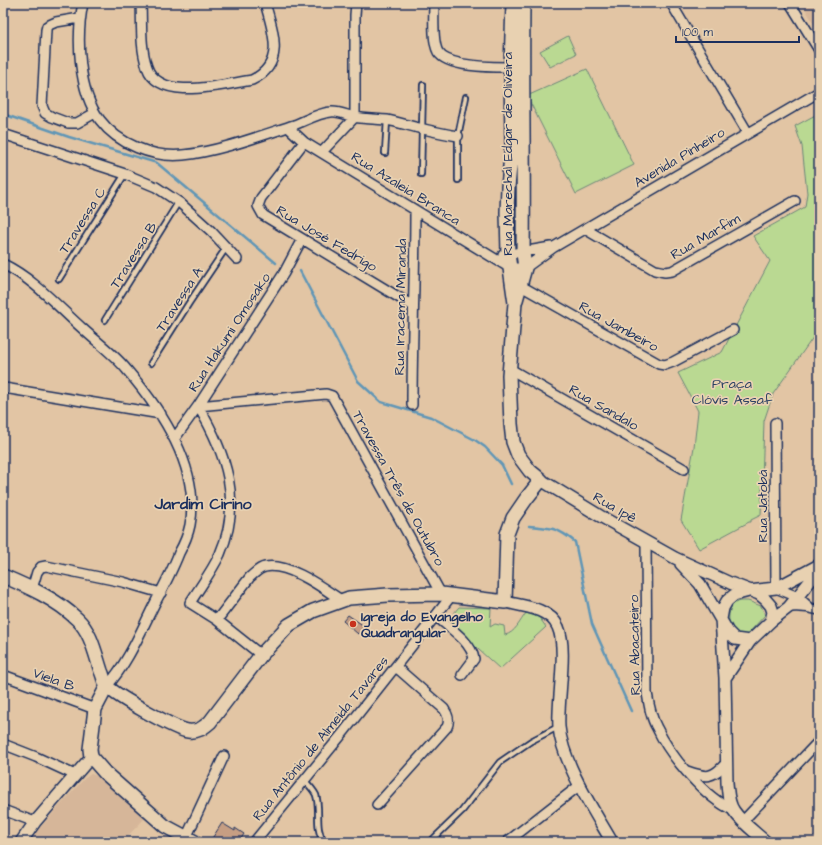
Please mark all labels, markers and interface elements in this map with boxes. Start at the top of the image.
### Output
scale bar [676,18,799,44]
text: 100 m [682,24,713,41]
street label: Rua Marechal Edgar de Oliveira [498,52,518,256]
street label: Avenida Pinheiro [630,123,729,193]
street label: Rua Azaleia Branca [347,147,464,231]
street label: Travessa C [54,183,111,258]
street label: Rua José Fedrigo [272,201,381,277]
street label: Rua Marfim [667,209,744,265]
street label: Travessa B [105,218,162,293]
street label: Rua Iracema Miranda [390,239,412,376]
street label: Travessa A [151,263,208,336]
street label: Rua Hakumi Omosako [184,269,276,396]
street label: Rua Jambeiro [575,297,662,357]
park label: Praça Clóvis Assaf [692,374,773,410]
street label: Rua Sandalo [565,380,642,436]
street label: Travessa Três de Outubro [347,407,449,570]
street label: Rua Jatobá [753,470,773,542]
street label: Rua Ipê [589,487,640,529]
district label: Jardim Cirino [154,493,252,515]
street label: Rua Abacateiro [624,594,646,696]
place label: Igreja do Evangelho Quadrangular [361,607,483,644]
marker: Igreja do Evangelho Quadrangular [348,619,358,629]
street label: Rua Antônio de Almeida Tavares [248,652,394,825]
street label: Viela B [30,663,77,697]

